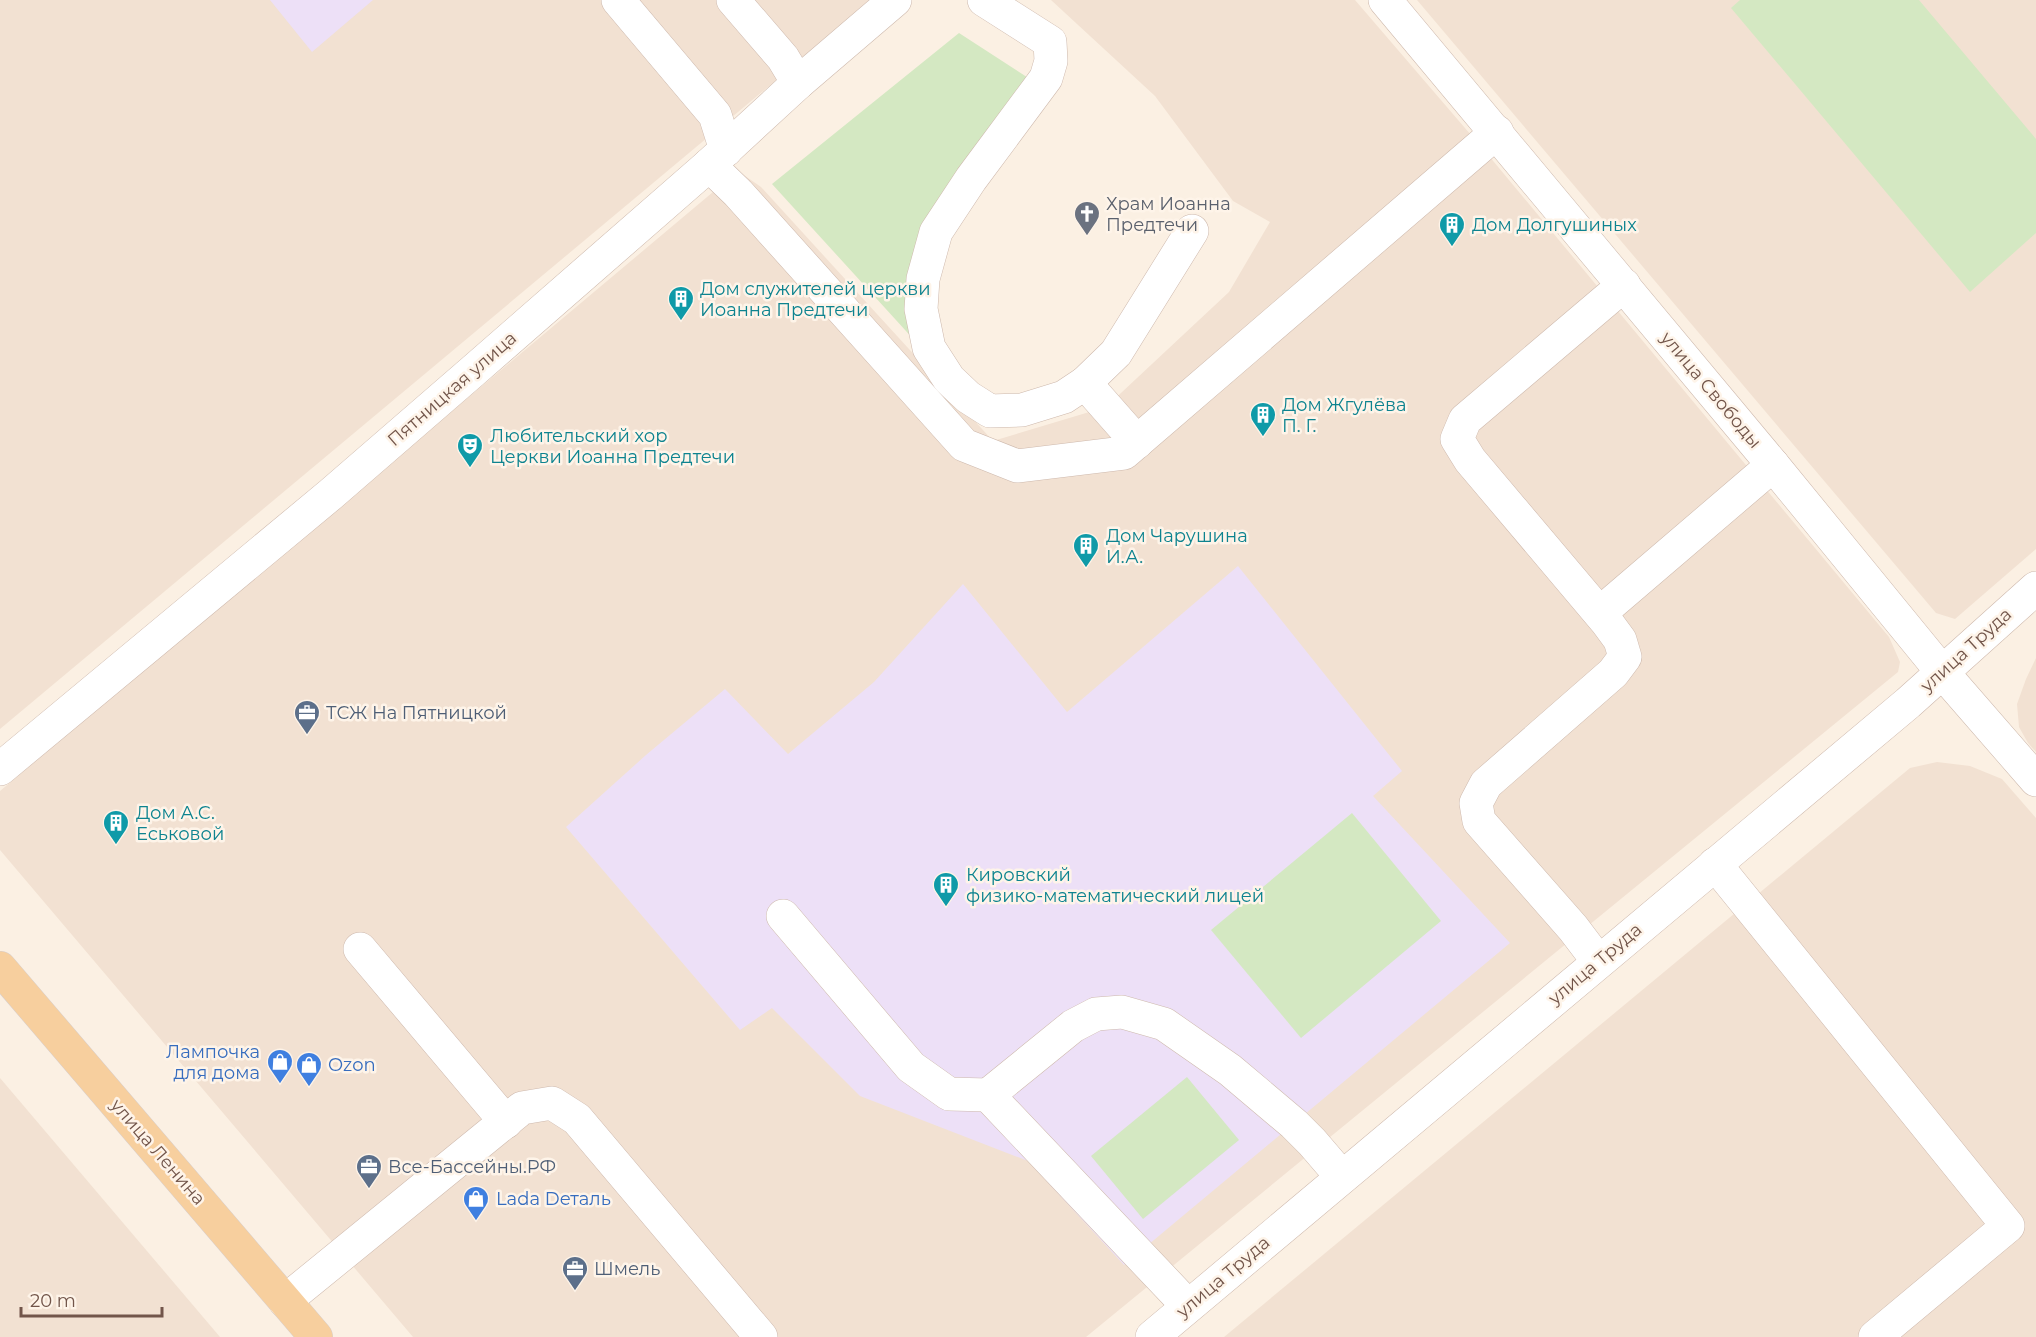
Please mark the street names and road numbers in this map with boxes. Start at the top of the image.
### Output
street label: Пятницкая улица [383,327,521,451]
street label: улица Свободы [1655,327,1766,453]
street label: улица Труда [1915,603,2016,697]
street label: улица Труда [1543,919,1646,1010]
street label: улица Ленина [105,1094,210,1210]
street label: улица Труда [1171,1232,1274,1323]

